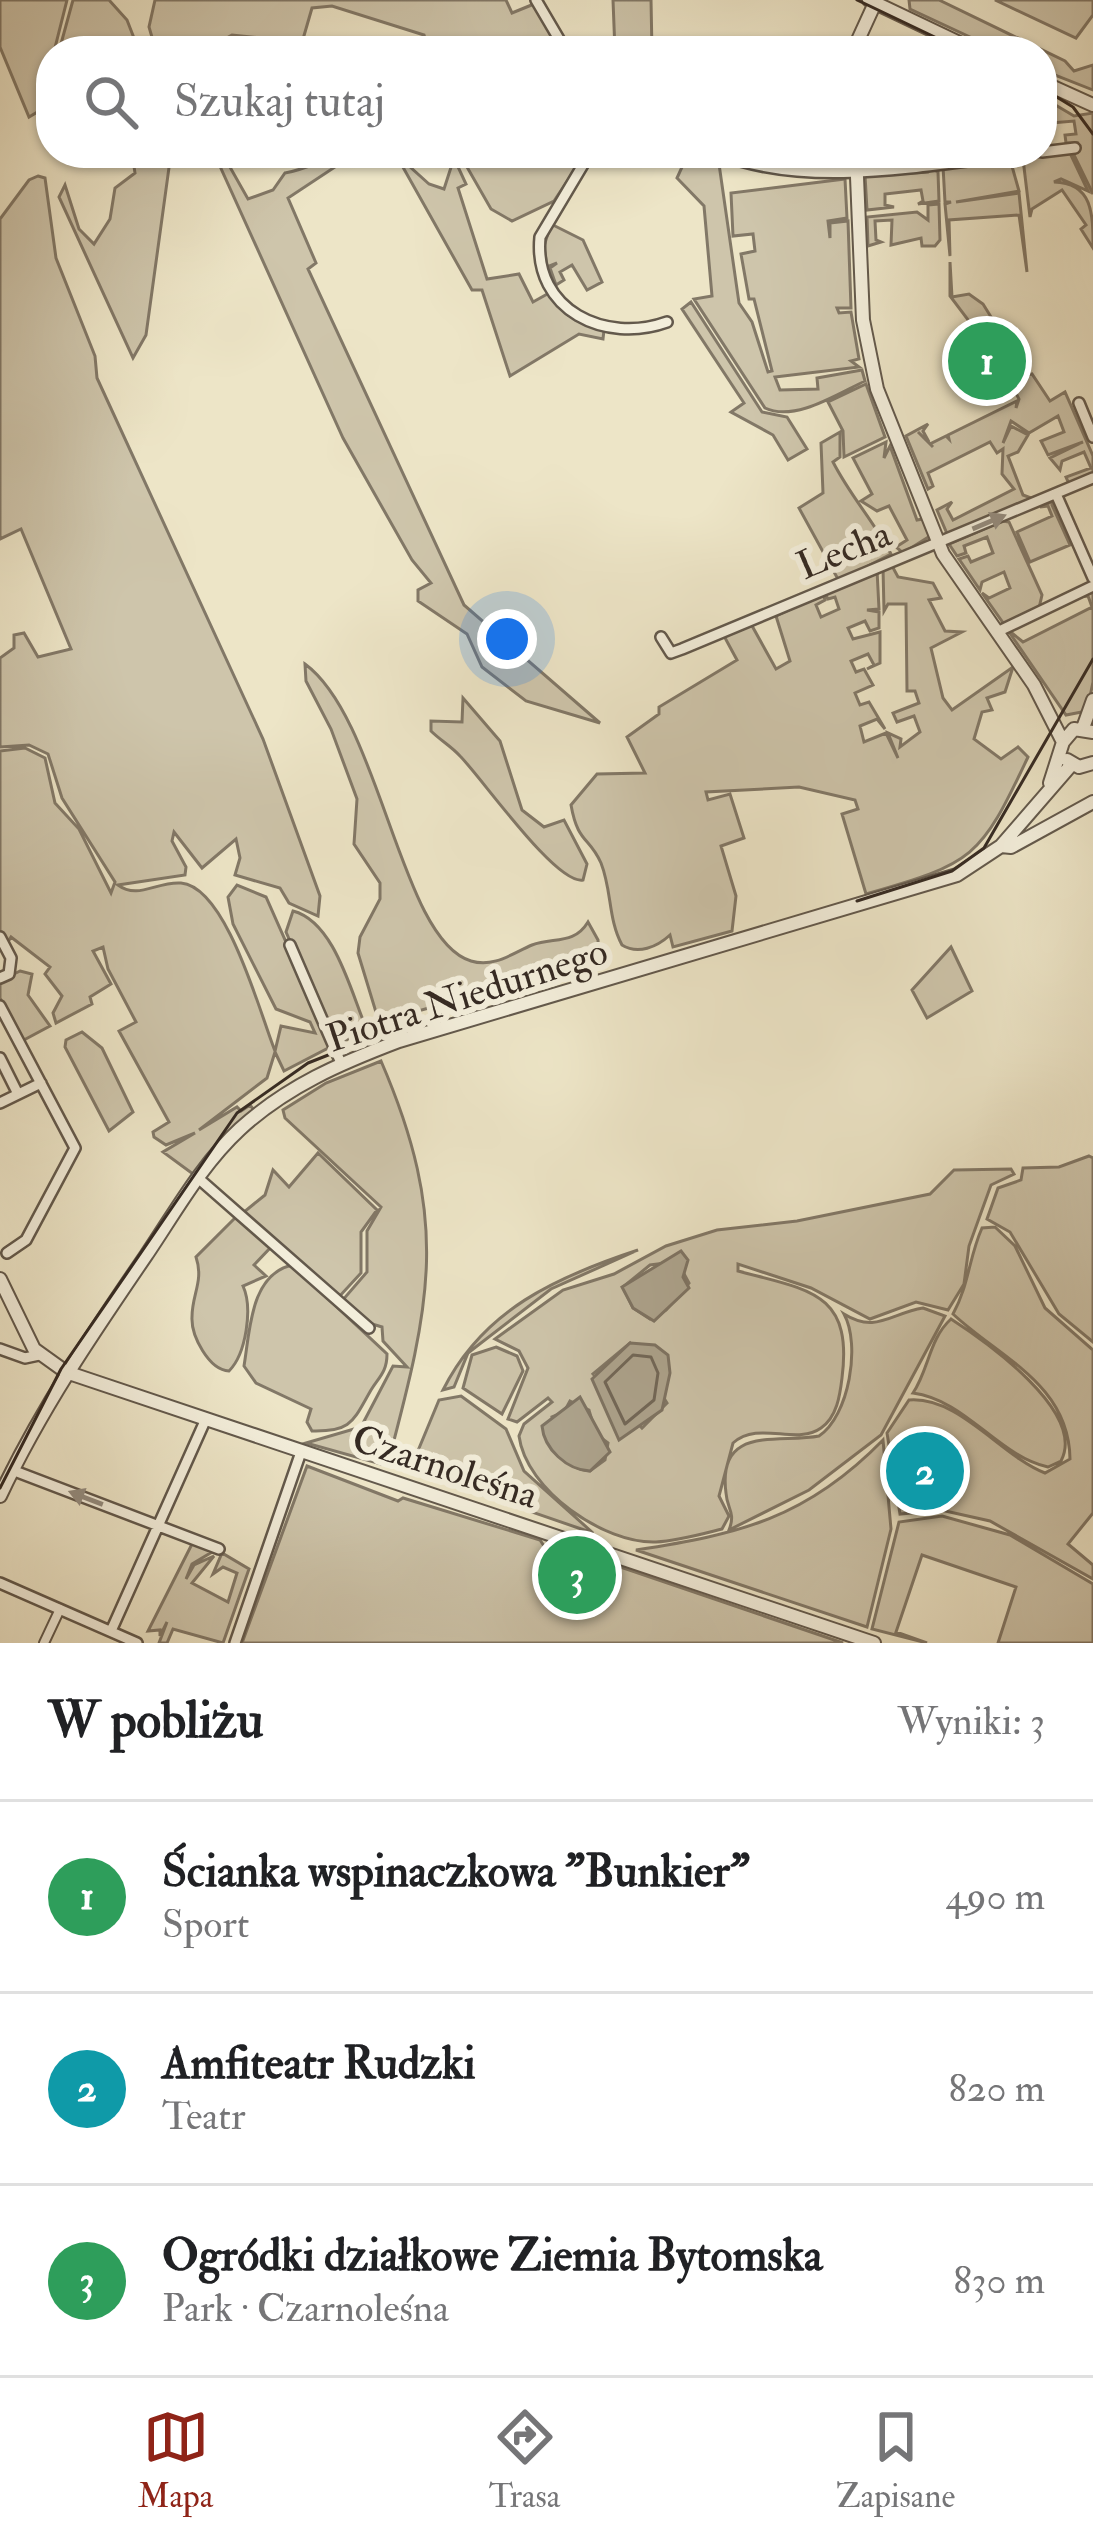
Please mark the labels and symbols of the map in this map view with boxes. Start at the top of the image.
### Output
pin: 1 [948,316,1026,406]
street label: Lecha [790,509,899,591]
one-way arrow [972,511,1007,531]
your location [477,609,537,669]
street label: Piotra Niedurnego [320,927,614,1063]
street label: Czarnoleśna [346,1414,545,1520]
pin: 2 [886,1426,964,1516]
one-way arrow [67,1488,103,1507]
pin: 3 [538,1530,616,1620]

